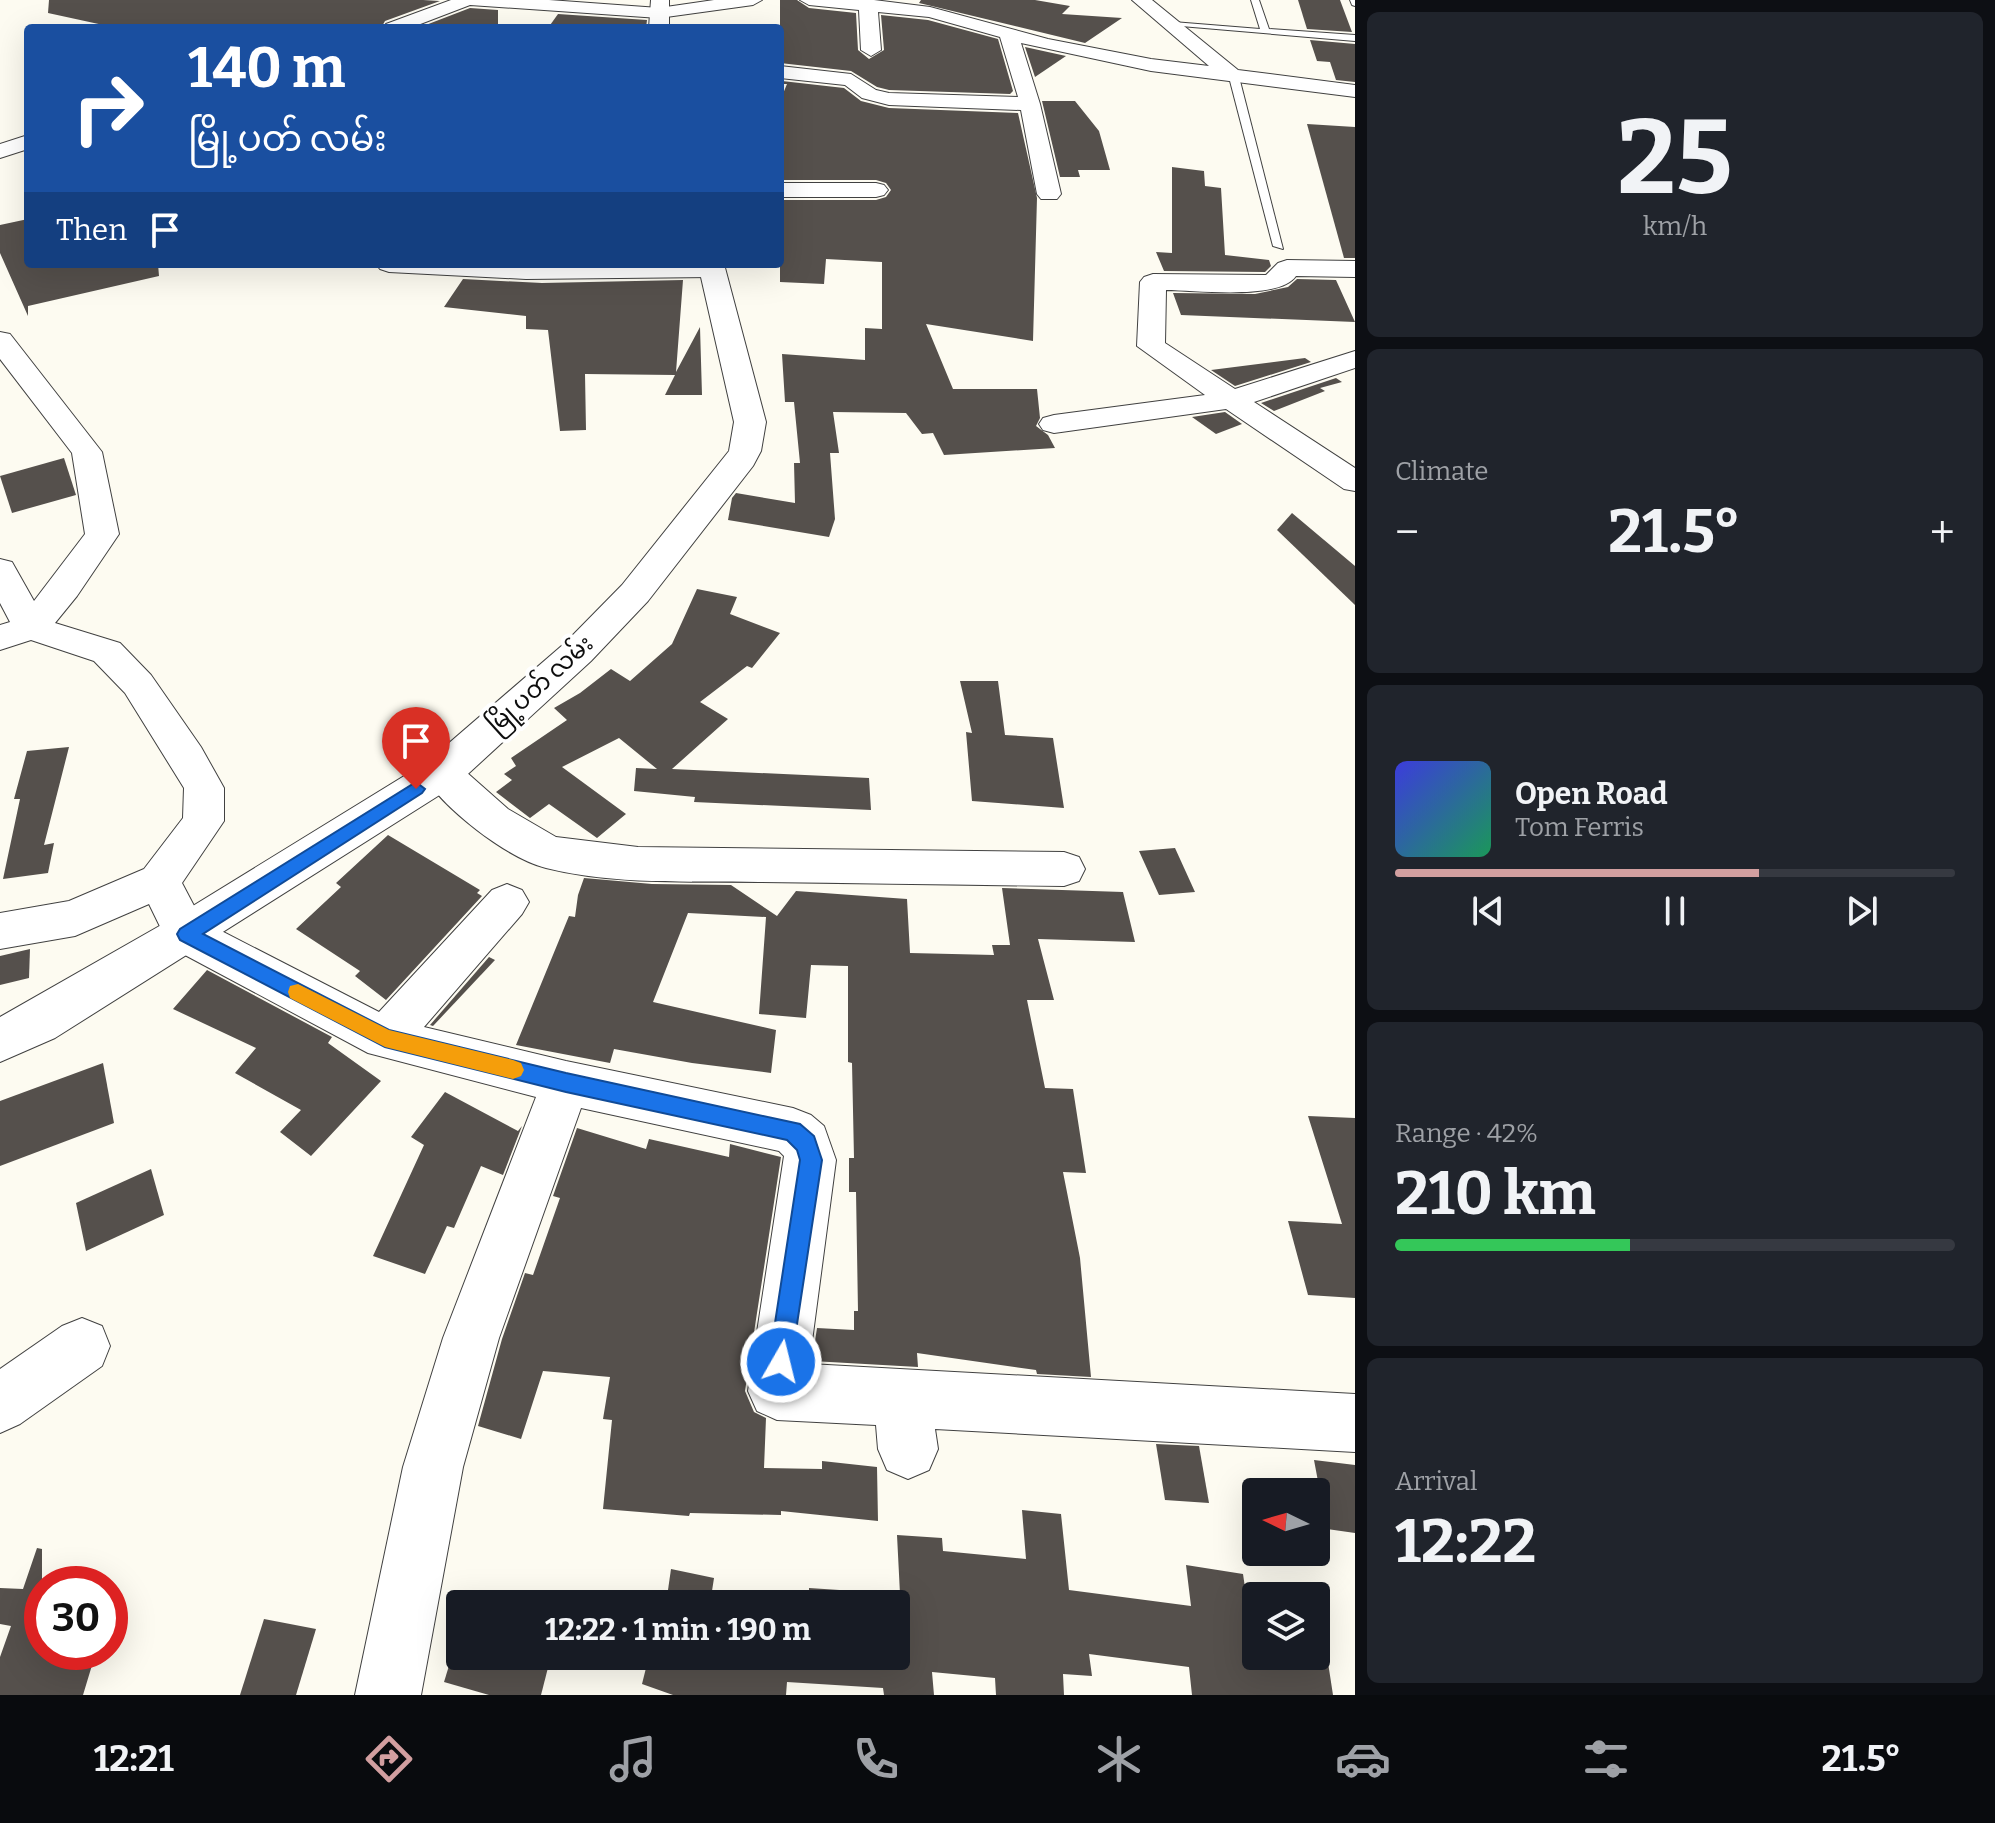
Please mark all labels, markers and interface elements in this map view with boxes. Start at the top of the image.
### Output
text: 140 m [188,35,345,102]
icon: right [56,56,160,160]
text: 25 [1617,96,1733,221]
text: မြို့ပတ် လမ်း [188,117,387,161]
icon: arrive [143,208,187,252]
text: km/h [1643,211,1707,242]
text: Then [56,212,127,248]
text: Climate [1395,456,1489,487]
text: 21.5° [1608,496,1741,568]
text: − [1395,506,1419,559]
text: + [1930,506,1955,559]
street label: မြို့ပတ် လမ်း [480,628,602,742]
pin [382,707,450,789]
icon: arrive [394,719,438,763]
text: Open Road [1515,776,1668,812]
text: Tom Ferris [1515,812,1644,843]
icon: previous [1466,889,1510,933]
icon: pause [1653,889,1697,933]
icon: next [1840,889,1884,933]
text: Range · 42% [1395,1118,1538,1149]
text: 210 km [1395,1158,1596,1230]
position arrow [739,1320,823,1404]
text: Arrival [1395,1466,1477,1497]
north arrow [1242,1478,1330,1566]
map controls [1242,1478,1330,1670]
text: 12:22 [1395,1506,1536,1578]
speed limit sign: 30 [24,1566,128,1670]
button: layers [1242,1582,1330,1670]
text: 12:22 · 1 min · 190 m [545,1612,811,1648]
icon: directions [361,1731,417,1787]
icon: music [605,1731,661,1787]
icon: phone [848,1731,904,1787]
icon: climate [1091,1731,1147,1787]
icon: car [1335,1731,1391,1787]
icon: filters [1578,1731,1634,1787]
text: 12:21 [94,1737,174,1781]
text: 21.5° [1822,1737,1901,1781]

